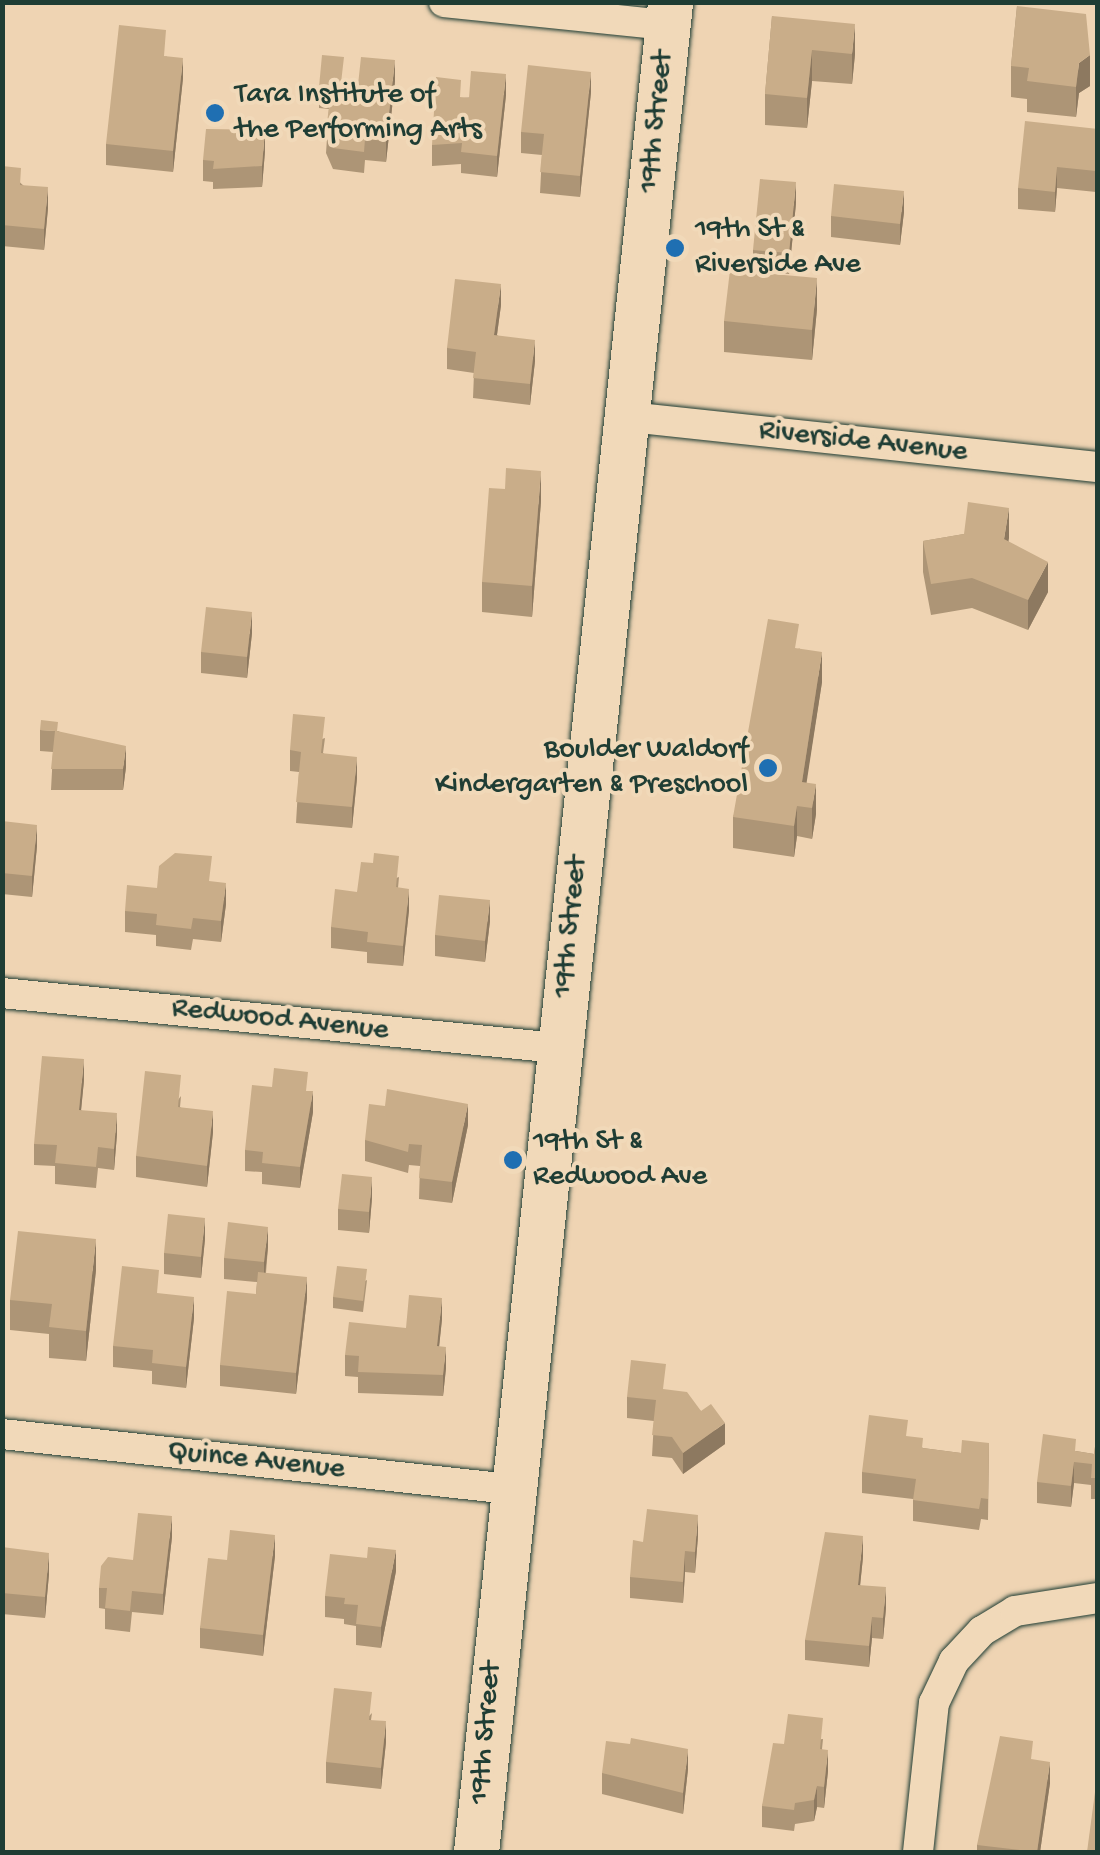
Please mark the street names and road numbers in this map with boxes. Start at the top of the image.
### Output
street label: 19th Street [633,49,683,195]
street label: Riverside Avenue [757,414,969,472]
street label: 19th Street [547,854,597,1000]
street label: Redwood Avenue [170,992,390,1050]
street label: Quince Avenue [166,1435,346,1489]
street label: 19th Street [463,1660,511,1806]

